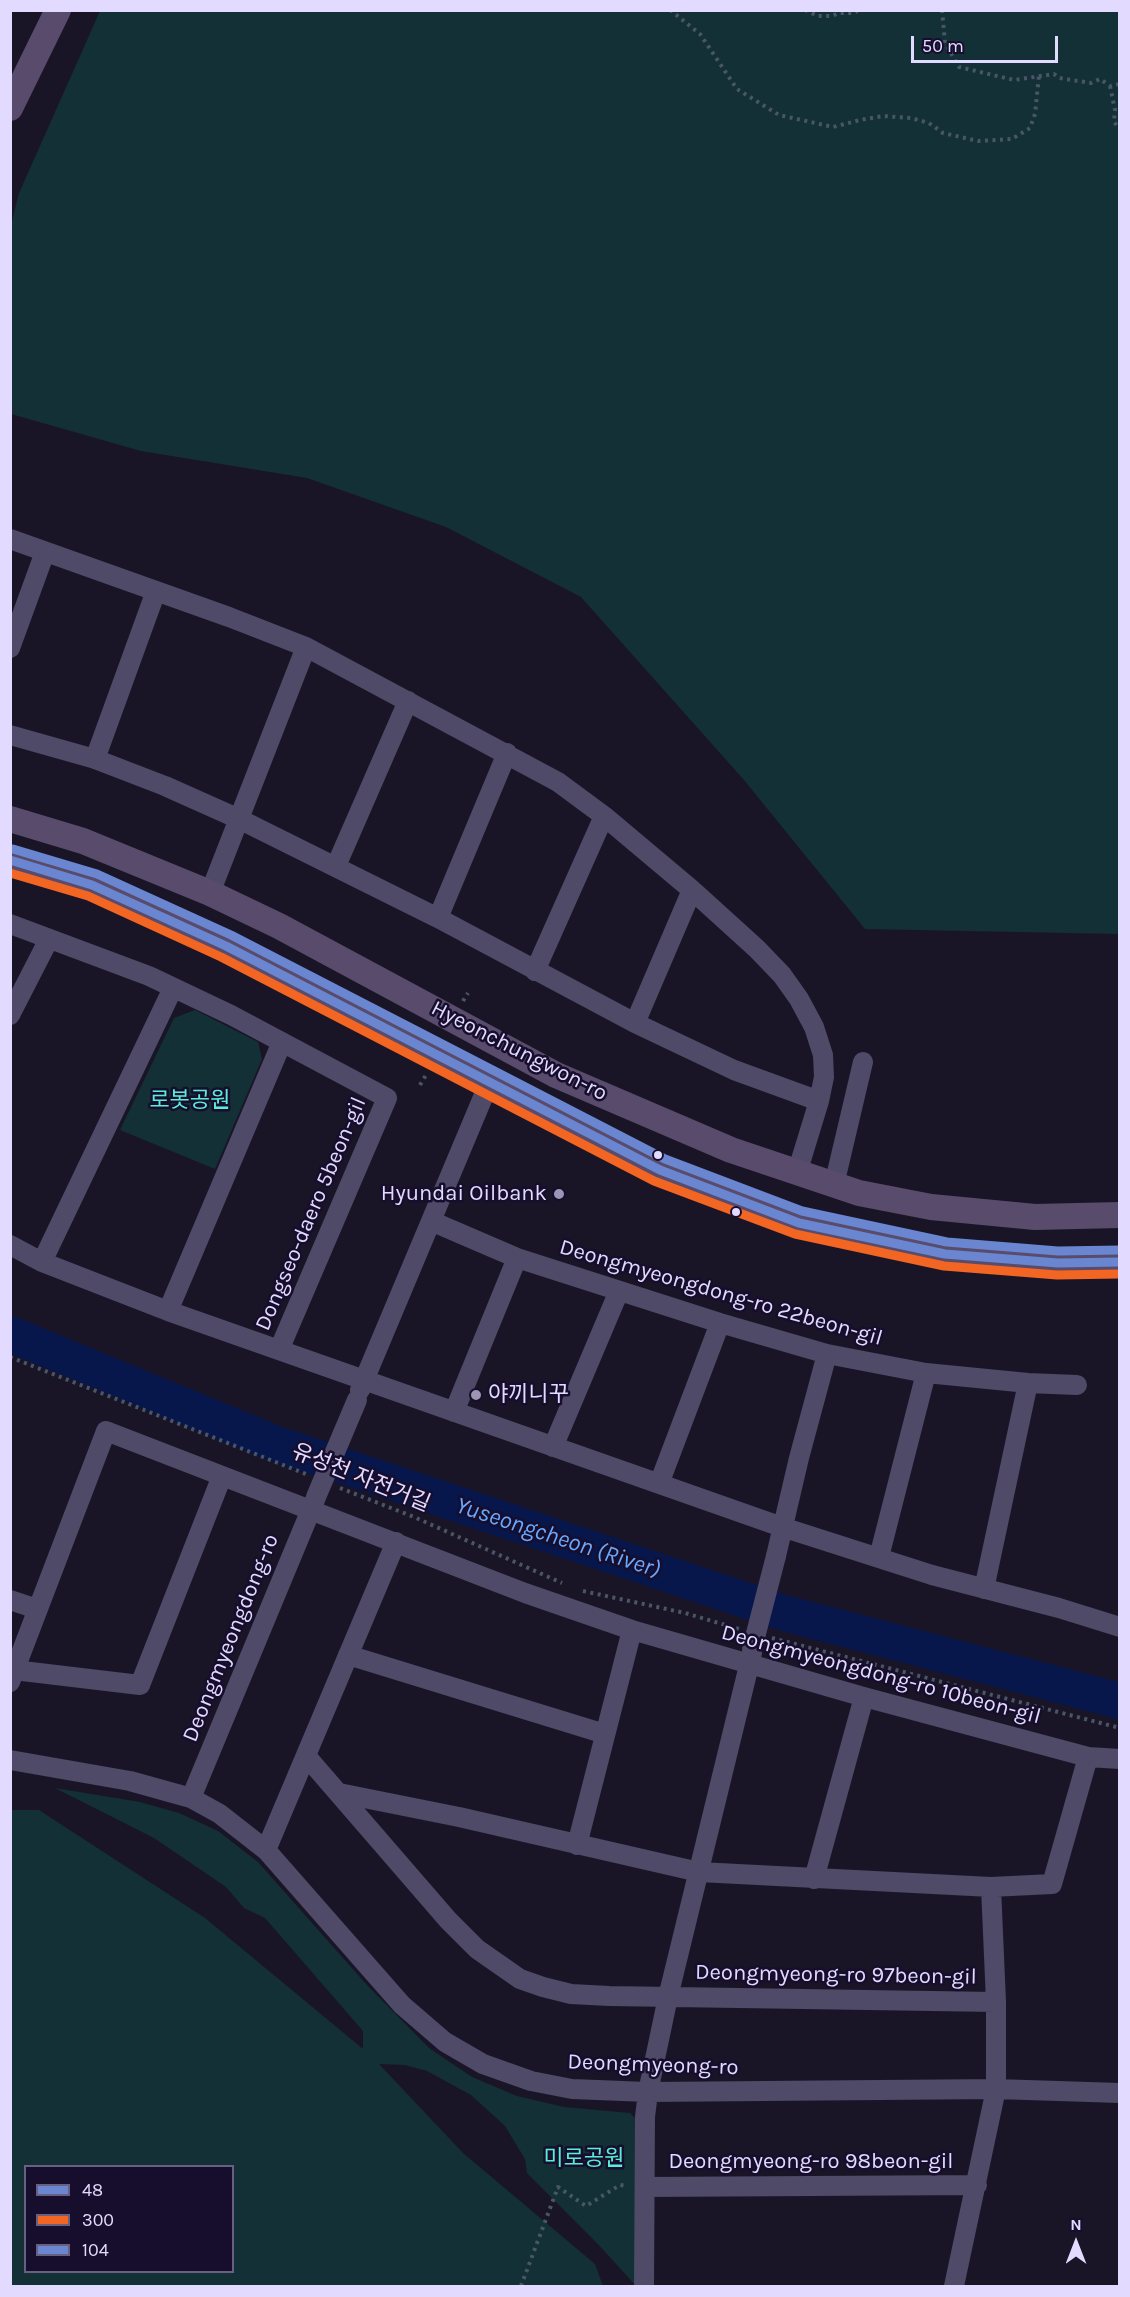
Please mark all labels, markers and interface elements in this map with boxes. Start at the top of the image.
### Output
scale bar [914,24,1061,62]
text: 50 m [922,35,964,57]
street label: Hyeonchungwon-ro [427,995,611,1107]
park label: 로봇공원 [150,1088,230,1114]
street label: Dongseo-daero 5beon-gil [250,1093,372,1335]
unlabelled marker [652,1149,664,1161]
place label: Hyundai Oilbank [381,1181,547,1207]
marker: Hyundai Oilbank [552,1187,566,1201]
unlabelled marker [730,1206,742,1218]
street label: Deongmyeongdong-ro 22beon-gil [556,1234,886,1352]
place label: 야끼니꾸 [488,1382,569,1408]
marker: 야끼니꾸 [469,1388,483,1402]
street label: 유성천 자전거길 [288,1438,434,1518]
water label: Yuseongcheon (River) [452,1491,664,1585]
street label: Deongmyeongdong-ro [177,1530,285,1746]
street label: Deongmyeongdong-ro 10beon-gil [718,1620,1044,1730]
street label: Deongmyeong-ro 97beon-gil [695,1959,977,1991]
street label: Deongmyeong-ro [567,2049,739,2081]
park label: 미로공원 [544,2146,624,2172]
street label: Deongmyeong-ro 98beon-gil [669,2149,953,2175]
legend [24,2165,234,2273]
text: 48 [82,2179,103,2201]
text: 300 [82,2209,114,2231]
north arrow [1046,2213,1106,2273]
text: N [1070,2215,1082,2234]
text: 104 [82,2239,109,2261]

